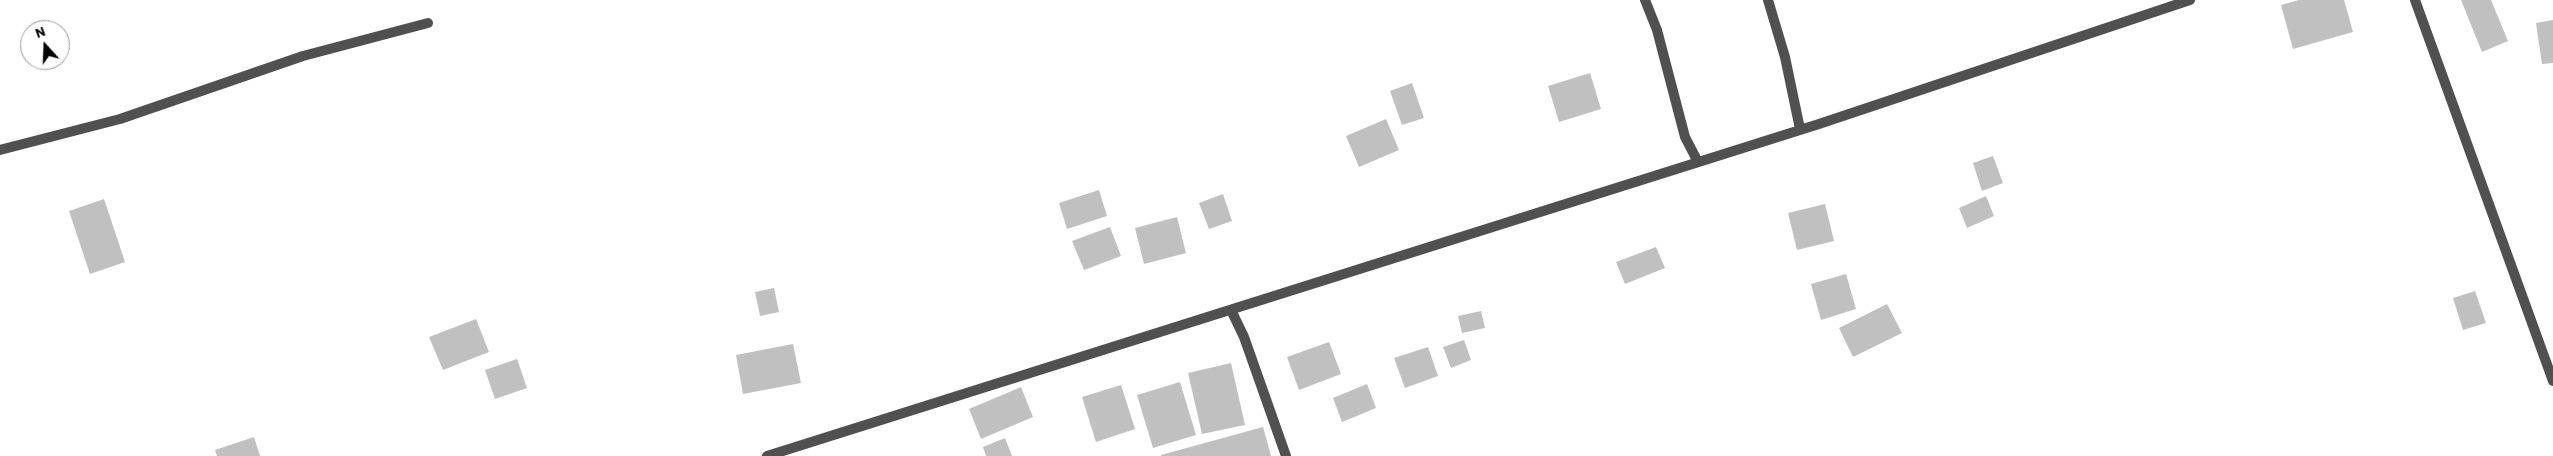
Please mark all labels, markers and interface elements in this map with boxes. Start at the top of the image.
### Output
north arrow [20,20,70,70]
text: N [33,22,47,41]

